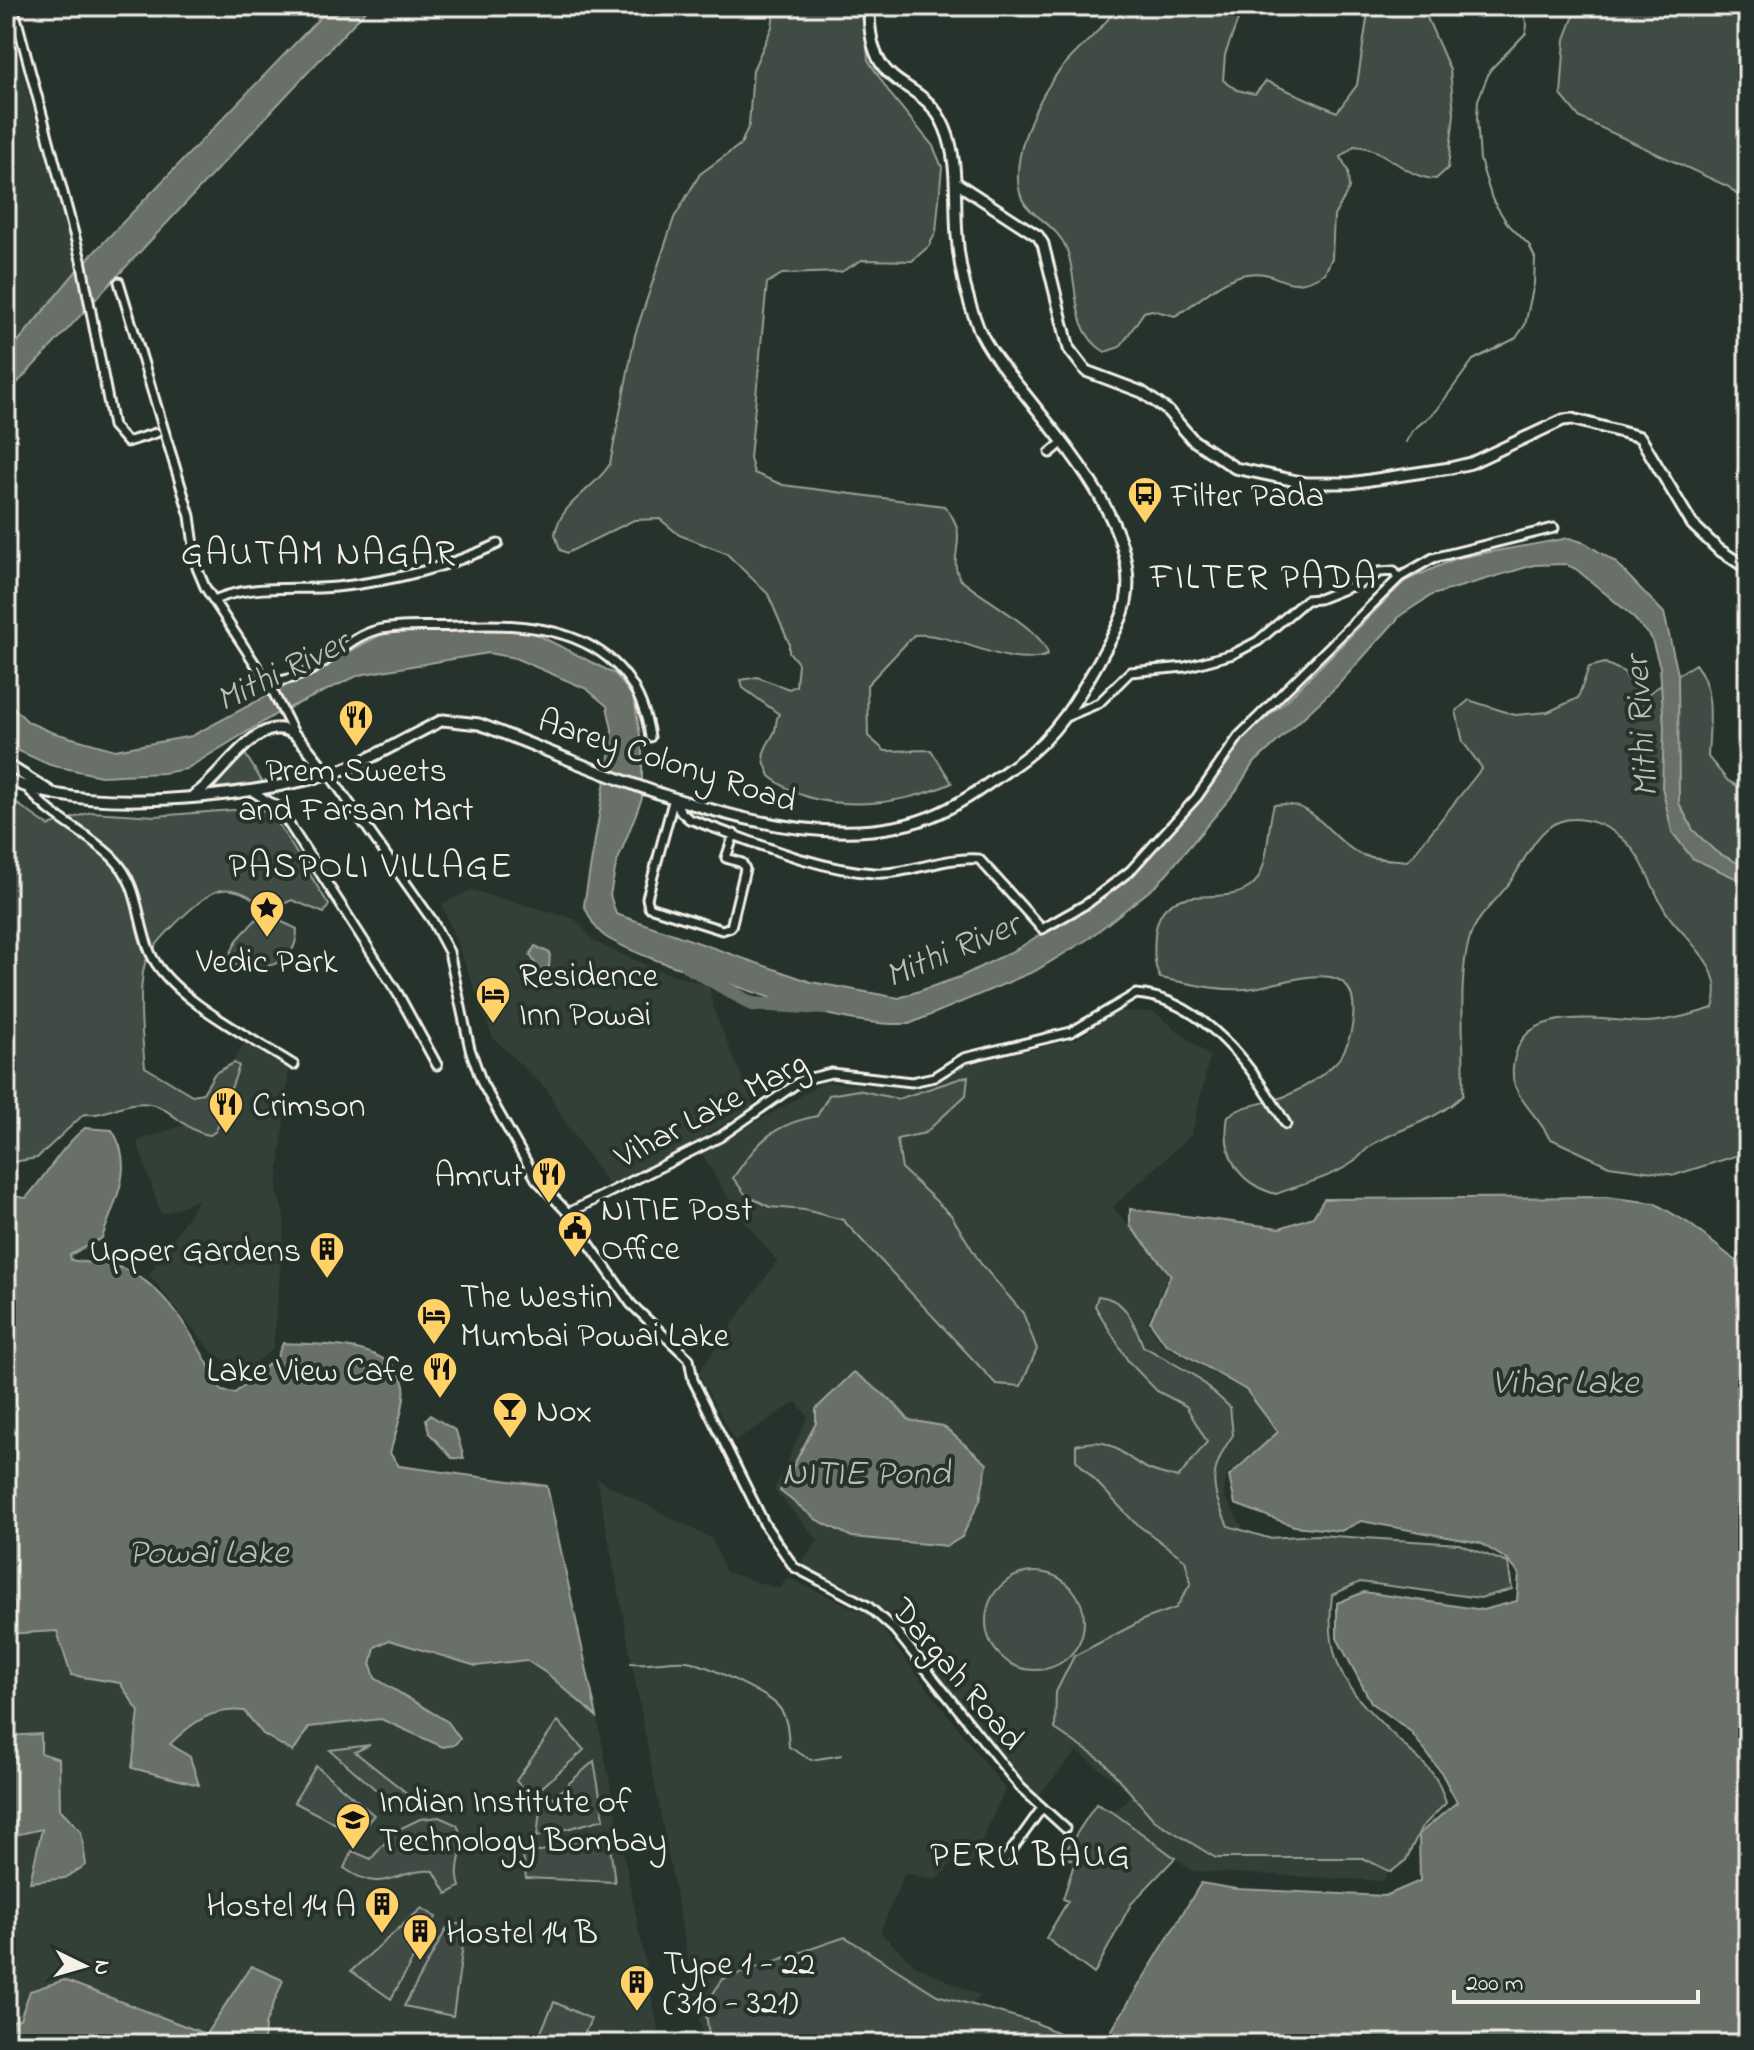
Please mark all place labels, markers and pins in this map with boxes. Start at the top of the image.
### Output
place label: Filter Pada [1170,473,1324,523]
bus stop icon: Filter Pada [1126,475,1164,525]
restaurant icon: Prem Sweets and Farsan Mart [337,698,375,748]
place label: Prem Sweets and Farsan Mart [238,748,474,837]
place icon: Vedic Park [248,889,286,939]
place label: Vedic Park [195,939,338,989]
place label: Residence Inn Powai [519,953,659,1042]
hotel icon: Residence Inn Powai [474,975,512,1025]
place label: Crimson [252,1083,365,1133]
restaurant icon: Crimson [207,1085,245,1135]
place label: Amrut [434,1153,523,1203]
restaurant icon: Amrut [530,1155,568,1205]
place label: NITIE Post Office [601,1187,753,1276]
public building icon: NITIE Post Office [556,1209,594,1259]
place label: Upper Gardens [90,1228,301,1278]
building icon: Upper Gardens [308,1230,346,1280]
place label: The Westin Mumbai Powai Lake [460,1274,730,1363]
hotel icon: The Westin Mumbai Powai Lake [415,1296,453,1346]
place label: Lake View Cafe [207,1348,415,1398]
restaurant icon: Lake View Cafe [421,1350,459,1400]
place label: Nox [536,1388,592,1438]
bar icon: Nox [491,1390,529,1440]
place label: Indian Institute of Technology Bombay [379,1779,667,1868]
school or university icon: Indian Institute of Technology Bombay [334,1801,372,1851]
place label: Hostel 14 A [206,1883,356,1933]
building icon: Hostel 14 A [363,1885,401,1935]
place label: Hostel 14 B [446,1910,598,1960]
building icon: Hostel 14 B [401,1912,439,1962]
place label: Type 1 - 22 (310 - 321) [663,1941,815,2030]
building icon: Type 1 - 22 (310 - 321) [618,1963,656,2013]

